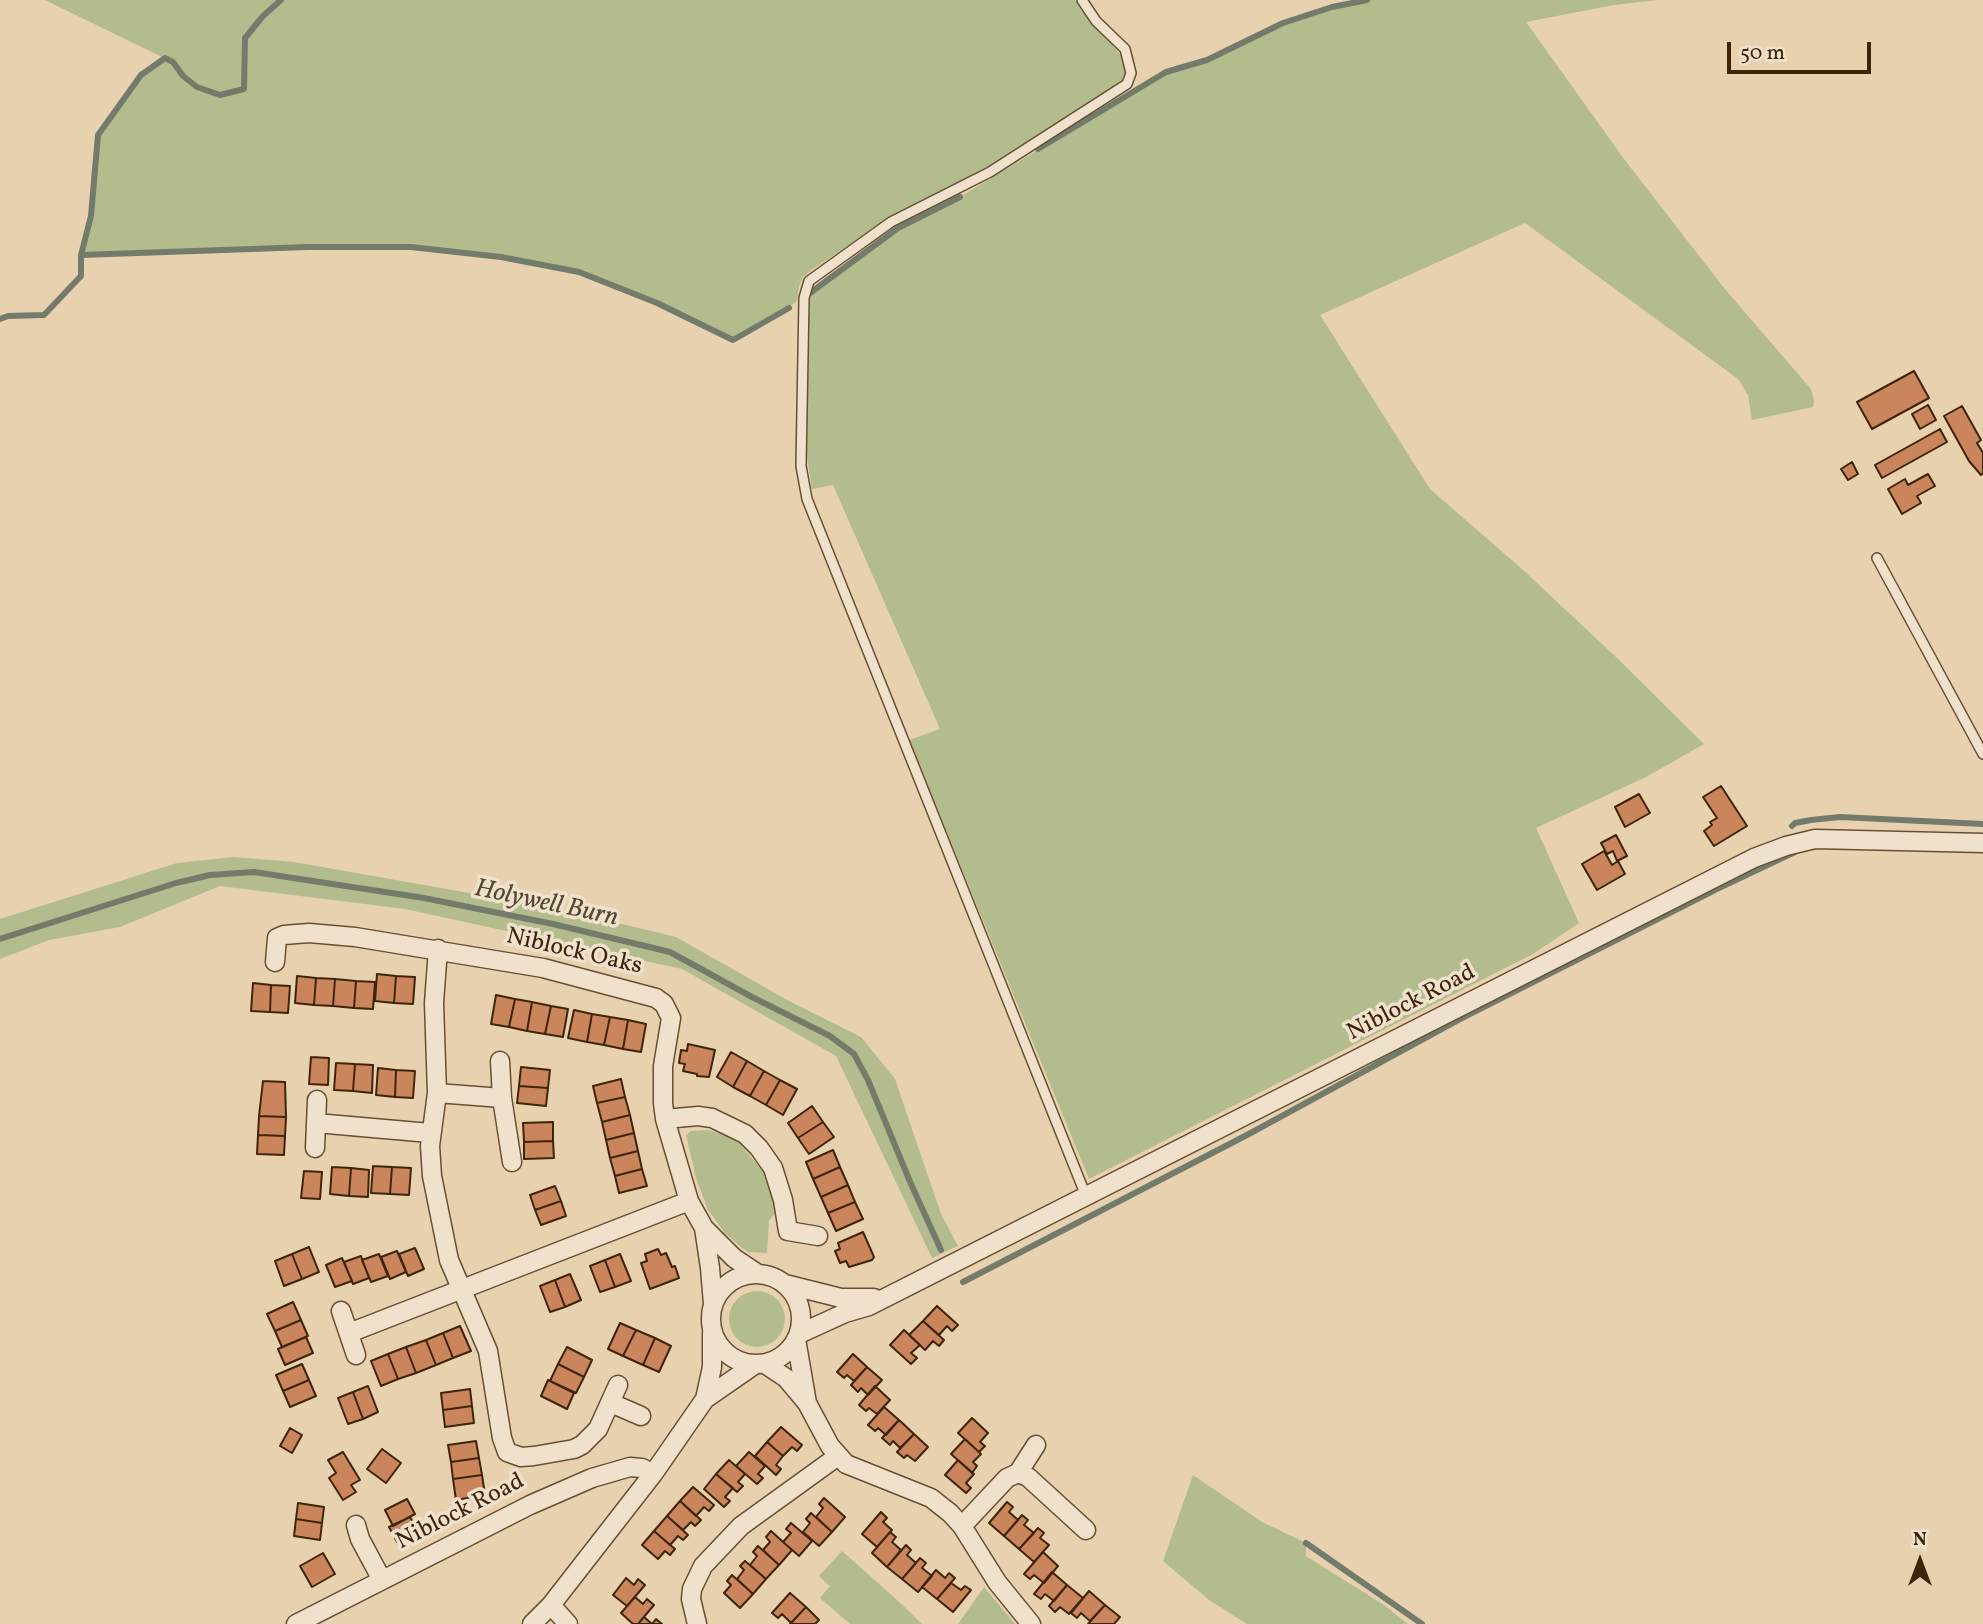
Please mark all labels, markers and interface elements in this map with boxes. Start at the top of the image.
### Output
scale bar [1731,28,1874,72]
text: 50 m [1740,39,1785,68]
water label: Holywell Burn [471,875,621,935]
street label: Niblock Oaks [503,923,645,983]
street label: Niblock Road [1343,959,1481,1049]
street label: Niblock Road [392,1468,530,1558]
north arrow [1885,1526,1955,1596]
text: N [1913,1527,1927,1553]

